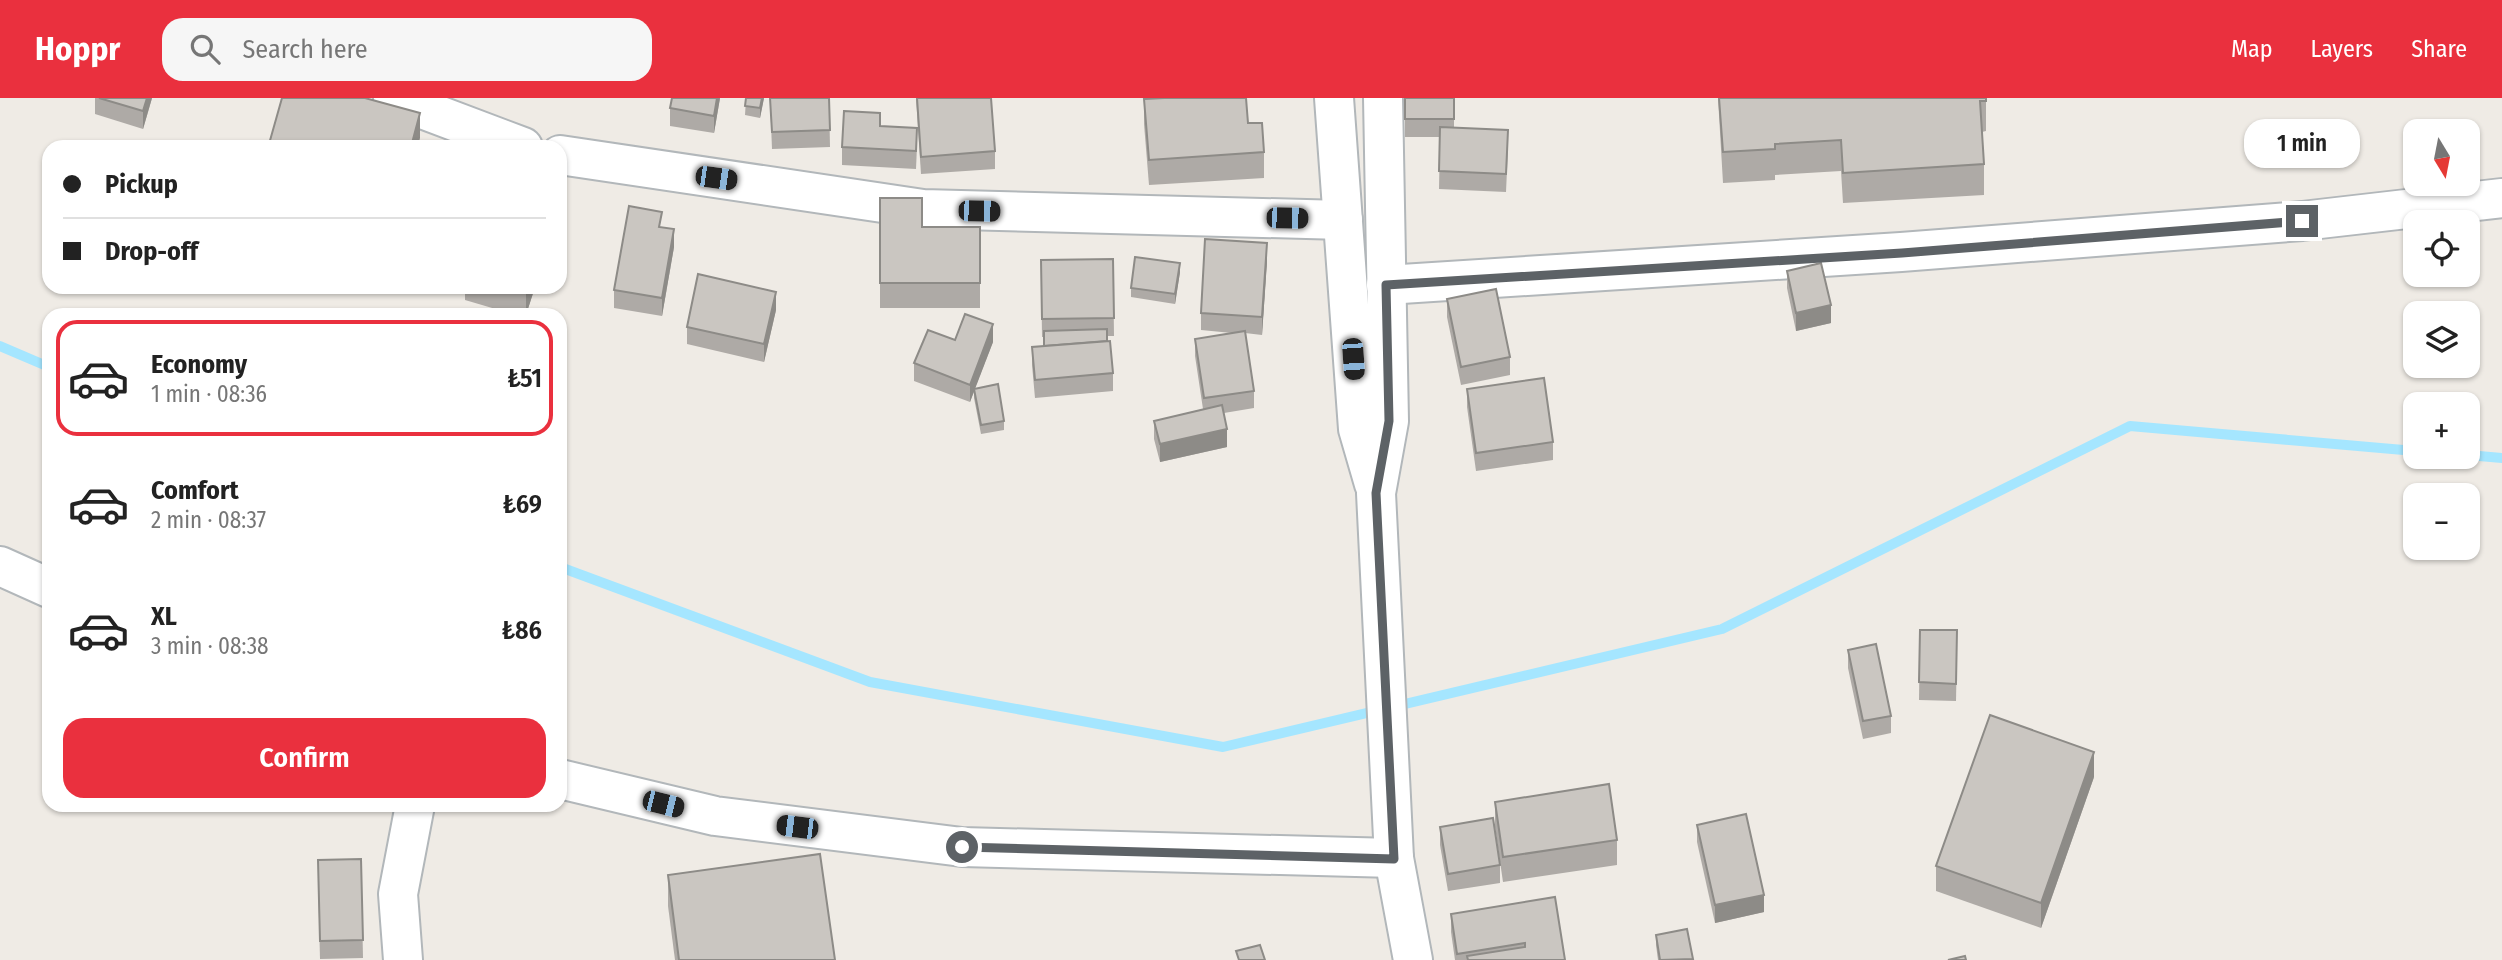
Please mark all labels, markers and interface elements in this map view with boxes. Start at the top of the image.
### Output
search box [162,18,652,81]
text: Hoppr [35,29,120,69]
icon: search [186,30,224,68]
text: Search here [242,34,368,65]
text: Map [2231,35,2273,63]
text: Layers [2311,35,2373,63]
text: Share [2411,35,2467,63]
north arrow [2403,119,2480,196]
map controls [2403,119,2480,560]
callout: 1 min [2244,120,2360,169]
text: 1 min [2277,129,2327,157]
car [694,165,739,191]
text: Pickup [105,169,178,200]
car [958,200,1001,222]
route end [2286,205,2318,237]
car [1266,207,1309,229]
button: locate [2403,210,2480,287]
text: Drop-off [105,236,198,267]
button: layers [2403,301,2480,378]
car [1342,337,1365,381]
icon: car [67,347,130,410]
text: Economy [151,349,247,380]
text: ₺51 [507,363,542,394]
text: 1 min · 08:36 [151,380,267,408]
button: + [2403,392,2480,469]
icon: car [67,473,130,536]
text: Comfort [151,475,239,506]
button: − [2403,483,2480,560]
text: ₺69 [503,489,542,520]
text: 2 min · 08:37 [151,506,266,534]
icon: car [67,599,130,662]
text: XL [151,601,177,632]
text: ₺86 [501,615,542,646]
text: 3 min · 08:38 [151,632,269,660]
button: Confirm [63,718,546,798]
car [641,789,686,819]
car [775,814,820,840]
route start [946,831,978,863]

